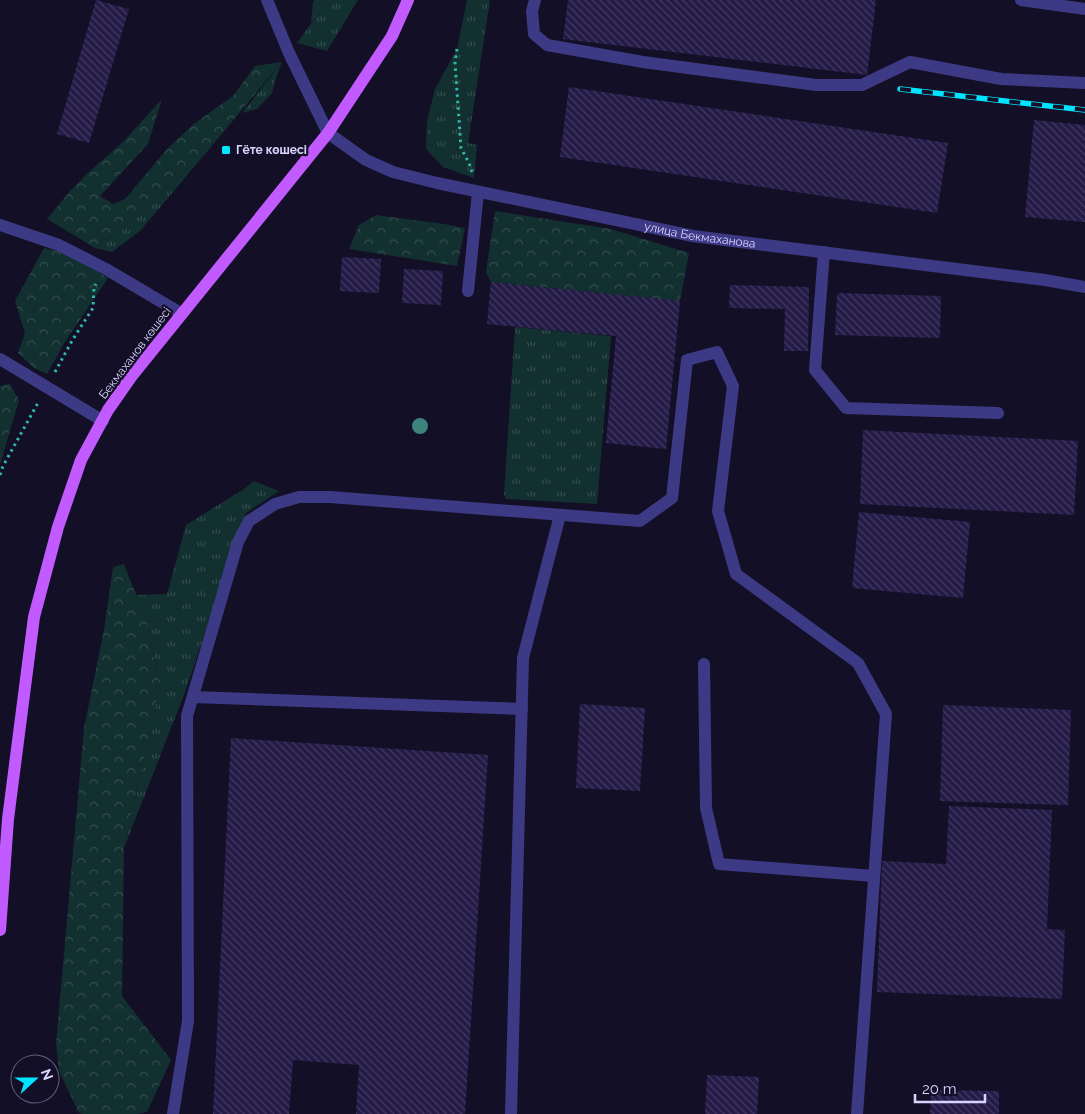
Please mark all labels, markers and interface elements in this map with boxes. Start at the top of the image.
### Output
place label: Гёте көшесі [236,143,307,157]
marker: Гёте көшесі [220,144,232,156]
street label: улица Бекмаханова [643,219,756,251]
street label: Бекмаханов көшесі [96,304,174,402]
north arrow [10,1054,60,1104]
text: N [38,1066,57,1082]
scale bar [915,1072,985,1104]
text: 20 m [922,1080,957,1098]

